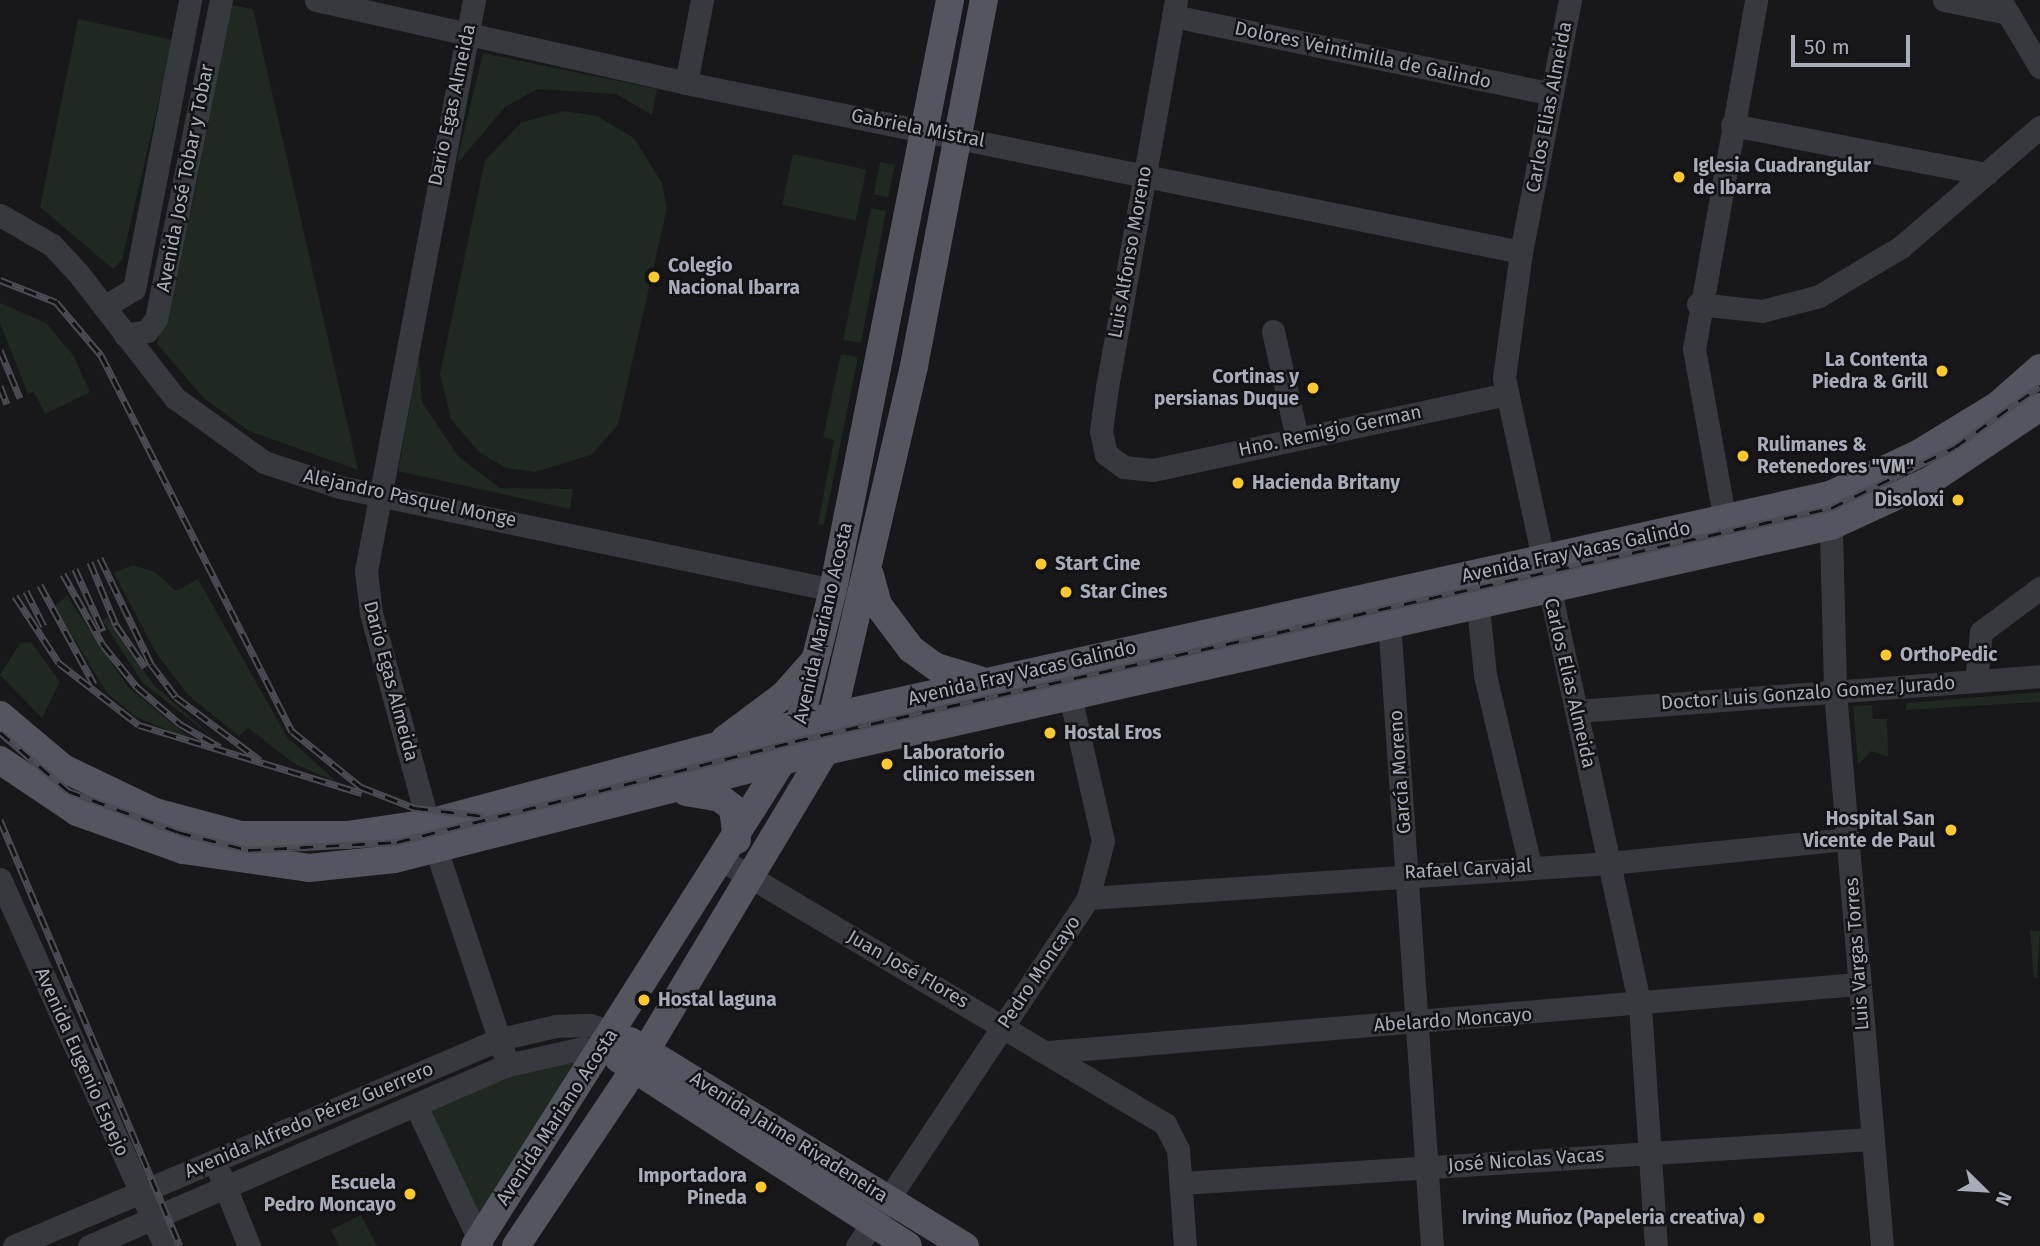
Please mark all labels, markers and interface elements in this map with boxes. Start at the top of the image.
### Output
street label: Dolores Veintimilla de Galindo [1233,17,1493,93]
street label: Carlos Elias Almeida [1521,20,1577,194]
scale bar [1795,21,1914,65]
street label: Dario Egas Almeida [424,22,480,188]
text: 50 m [1804,34,1850,60]
street label: Avenida José Tobar y Tobar [152,62,218,294]
street label: Gabriela Mistral [849,104,987,152]
place label: Iglesia Cuadrangular de Ibarra [1693,155,1871,199]
street label: Luis Alfonso Moreno [1104,164,1156,340]
marker: Iglesia Cuadrangular de Ibarra [1671,169,1687,185]
place label: Colegio Nacional Ibarra [668,255,800,299]
marker: Colegio Nacional Ibarra [646,269,662,285]
place label: La Contenta Piedra & Grill [1812,349,1928,393]
marker: La Contenta Piedra & Grill [1934,363,1950,379]
place label: Cortinas y persianas Duque [1154,366,1299,410]
marker: Cortinas y persianas Duque [1305,380,1321,396]
street label: Hno. Remigio German [1236,400,1424,462]
place label: Rulimanes & Retenedores "VM" [1757,434,1914,478]
marker: Rulimanes & Retenedores "VM" [1735,448,1751,464]
street label: Alejandro Pasquel Monge [301,464,519,532]
place label: Hacienda Britany [1252,472,1400,494]
marker: Hacienda Britany [1230,475,1246,491]
place label: Disoloxi [1875,489,1944,511]
marker: Disoloxi [1950,492,1966,508]
street label: Avenida Fray Vacas Galindo [1460,517,1692,587]
street label: Avenida Mariano Acosta [789,520,857,726]
place label: Start Cine [1055,553,1141,575]
marker: Start Cine [1033,556,1049,572]
place label: Star Cines [1080,581,1167,603]
marker: Star Cines [1058,584,1074,600]
street label: Carlos Elias Almeida [1539,596,1601,770]
street label: Dario Egas Almeida [359,599,423,763]
street label: Avenida Fray Vacas Galindo [906,636,1138,710]
place label: OrthoPedic [1900,644,1997,666]
marker: OrthoPedic [1878,647,1894,663]
street label: Doctor Luis Gonzalo Gomez Jurado [1660,671,1956,715]
street label: García Moreno [1384,709,1416,835]
place label: Hostal Eros [1064,722,1162,744]
marker: Hostal Eros [1042,725,1058,741]
place label: Laboratorio clinico meissen [903,742,1035,786]
marker: Laboratorio clinico meissen [877,754,897,774]
place label: Hospital San Vicente de Paul [1803,808,1935,852]
marker: Hospital San Vicente de Paul [1941,820,1961,840]
street label: Rafael Carvajal [1404,854,1532,884]
street label: Luis Vargas Torres [1840,877,1874,1031]
street label: Pedro Moncayo [993,911,1085,1033]
street label: Juan José Flores [843,925,973,1013]
street label: Avenida Eugenio Espejo [30,964,134,1160]
place label: Hostal laguna [658,989,777,1011]
marker: Hostal laguna [636,992,652,1008]
street label: Abelardo Moncayo [1373,1003,1533,1037]
street label: Avenida Mariano Acosta [491,1025,623,1209]
street label: Avenida Alfredo Pérez Guerrero [181,1057,437,1183]
street label: Avenida Jaime Rivadeneira [686,1067,892,1207]
street label: José Nicolas Vacas [1447,1143,1605,1177]
north arrow [1949,1155,2019,1225]
place label: Importadora Pineda [638,1165,747,1209]
place label: Escuela Pedro Moncayo [264,1172,396,1216]
marker: Importadora Pineda [753,1179,769,1195]
marker: Escuela Pedro Moncayo [402,1186,418,1202]
text: N [1991,1188,2017,1209]
place label: Irving Muñoz (Papeleria creativa) [1462,1207,1745,1229]
marker: Irving Muñoz (Papeleria creativa) [1751,1210,1767,1226]

